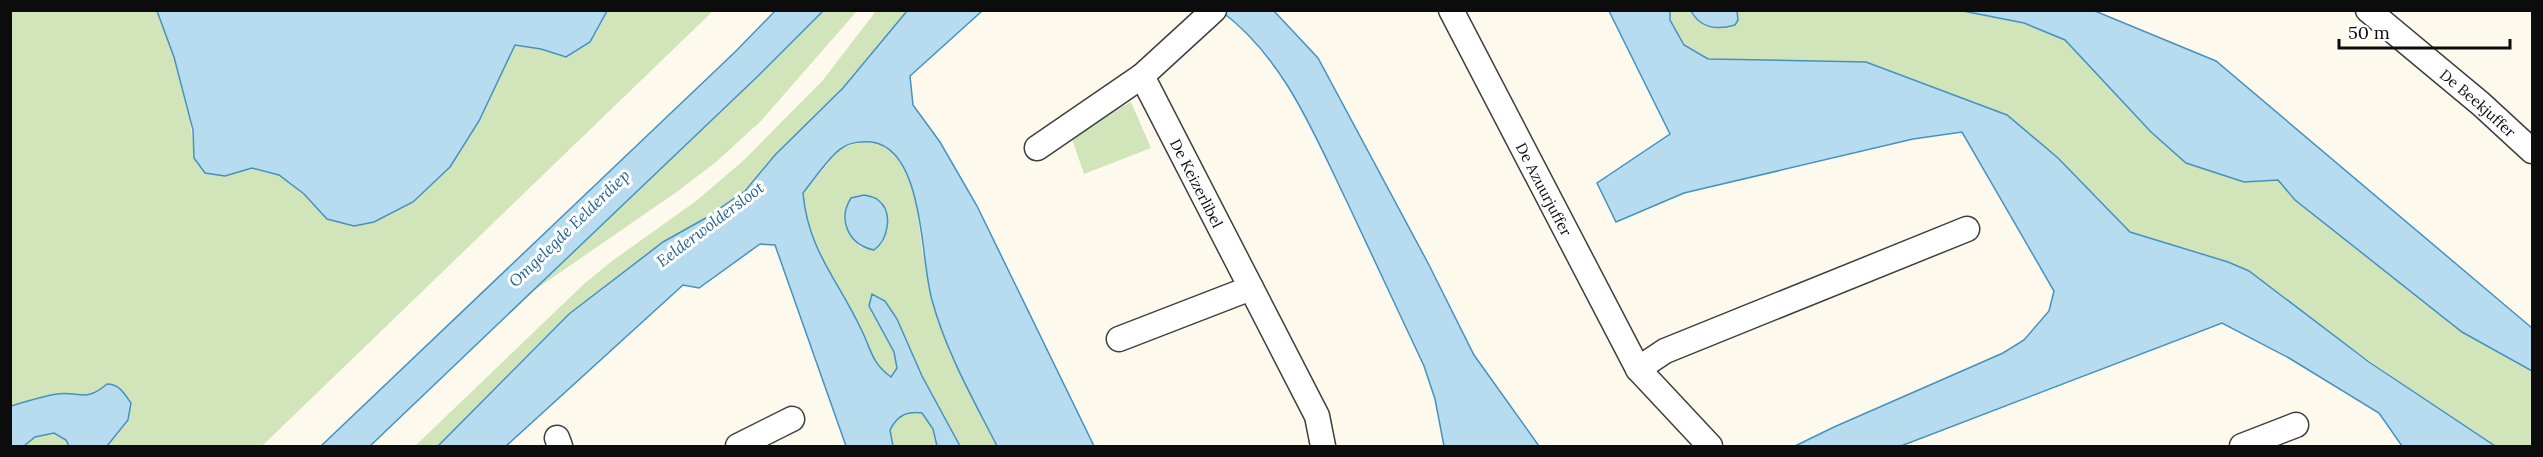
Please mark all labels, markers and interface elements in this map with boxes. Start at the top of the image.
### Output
scale bar [2339,12,2510,50]
text: 50 m [2348,21,2390,44]
street label: De Beekjuffer [2436,65,2520,141]
street label: De Keizerlibel [1166,135,1228,230]
street label: De Azuurjuffer [1512,139,1577,240]
water label: Omgelegde Eelderdiep [504,165,634,291]
water label: Eelderwoldersloot [652,177,768,271]

